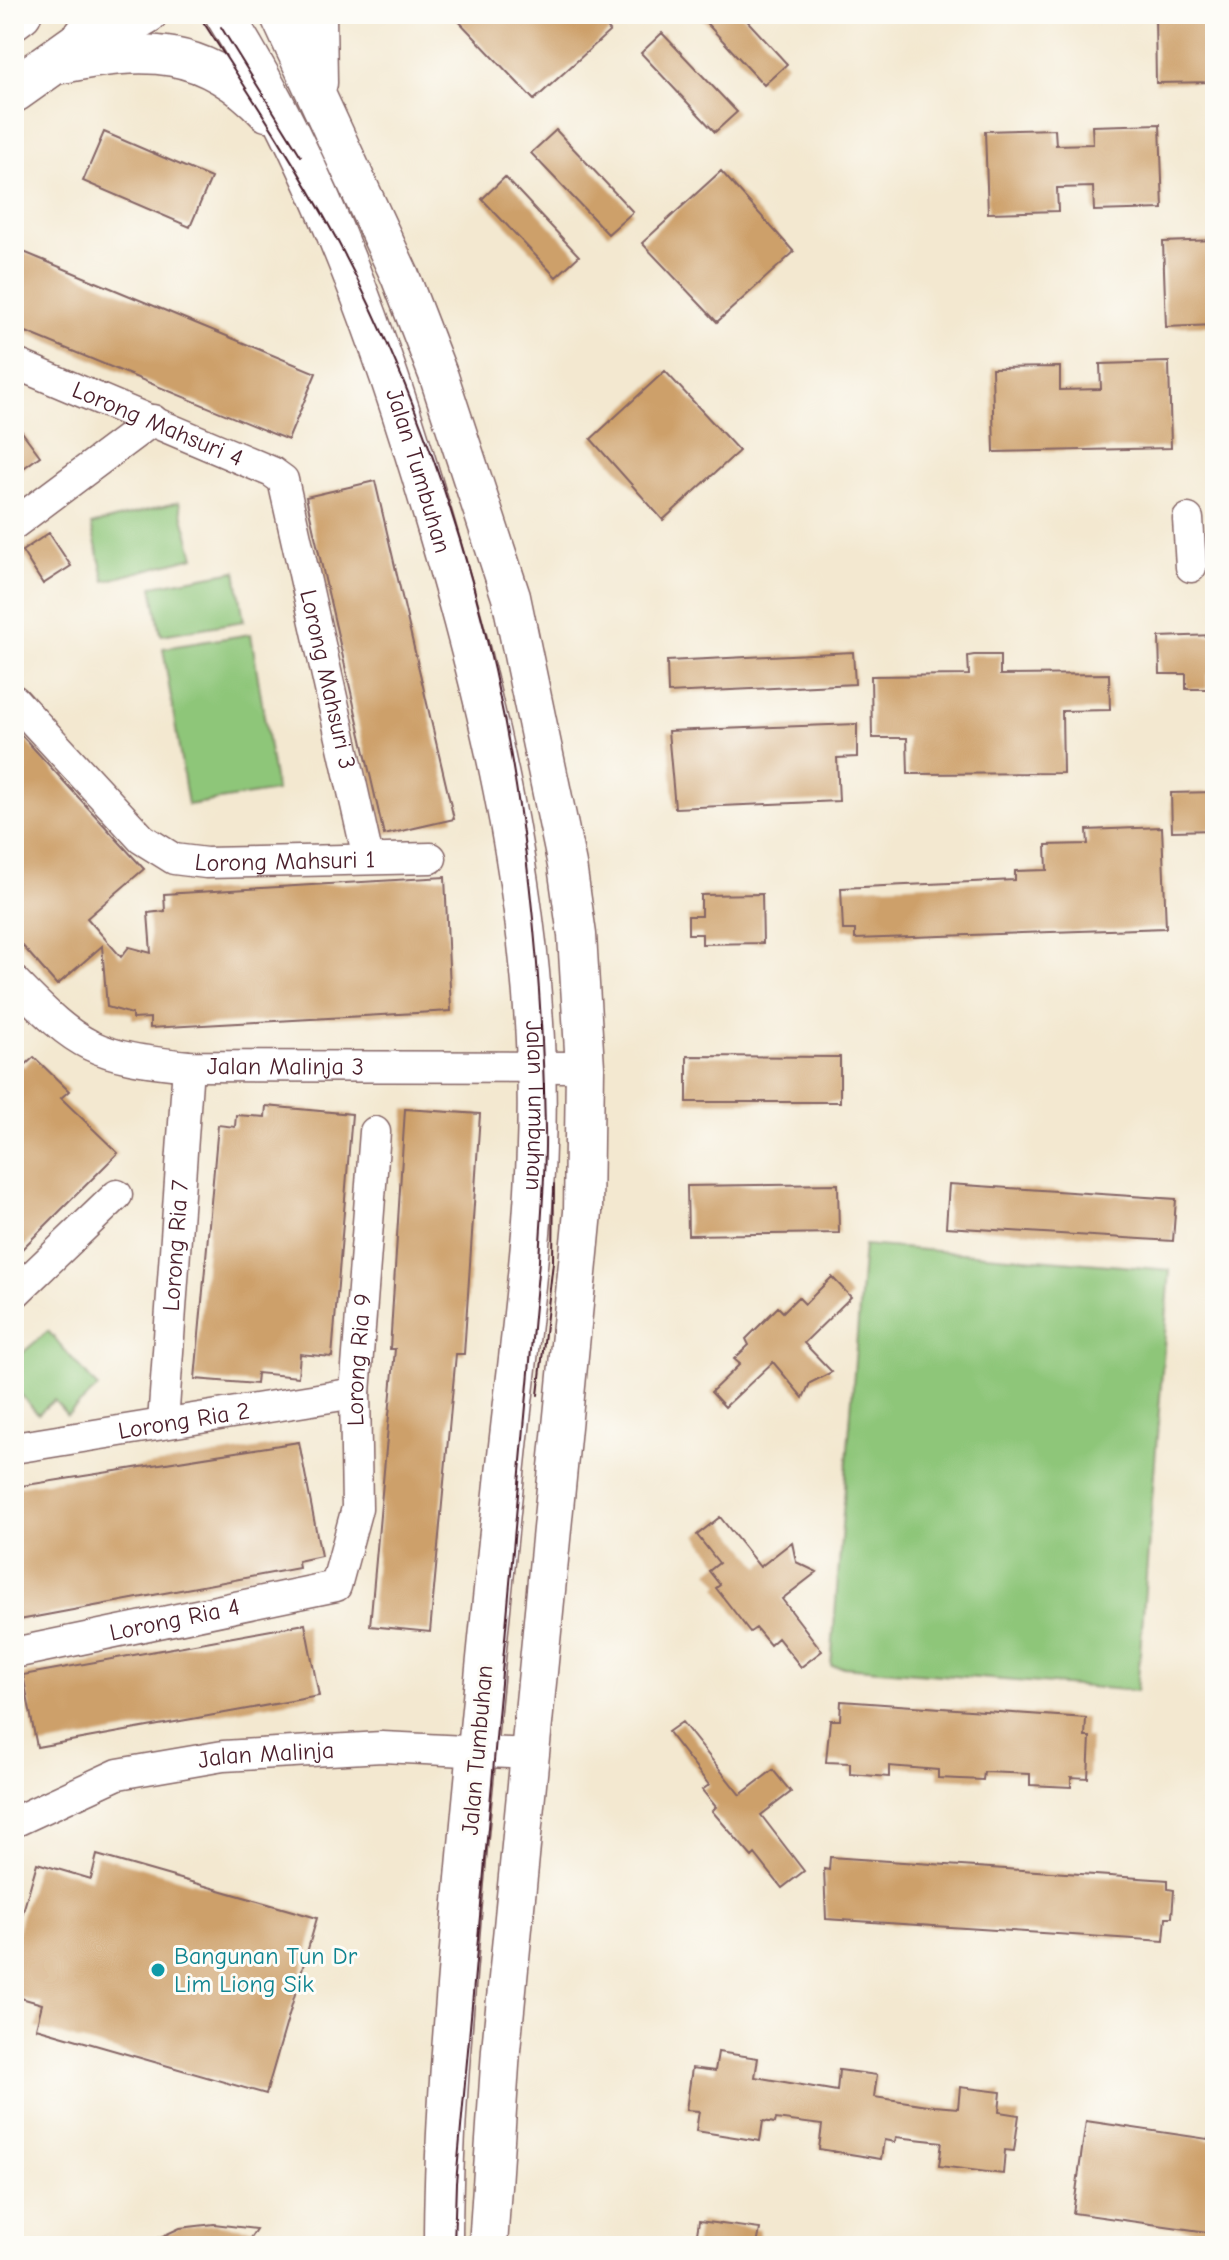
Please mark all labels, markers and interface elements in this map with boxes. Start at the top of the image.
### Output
street label: Lorong Mahsuri 4 [68,375,247,472]
street label: Jalan Tumbuhan [380,385,457,556]
street label: Lorong Mahsuri 3 [294,587,362,772]
street label: Lorong Mahsuri 1 [193,845,375,877]
street label: Jalan Tumbuhan [520,1019,551,1191]
street label: Jalan Malinja 3 [207,1052,364,1080]
street label: Lorong Ria 7 [157,1179,194,1312]
street label: Lorong Ria 9 [341,1292,377,1426]
street label: Lorong Ria 2 [116,1396,252,1445]
street label: Lorong Ria 4 [107,1592,242,1647]
street label: Jalan Tumbuhan [456,1664,498,1836]
street label: Jalan Malinja [195,1736,335,1774]
place label: Bangunan Tun Dr Lim Liong Sik [174,1942,358,1998]
marker: Bangunan Tun Dr Lim Liong Sik [149,1961,167,1979]

